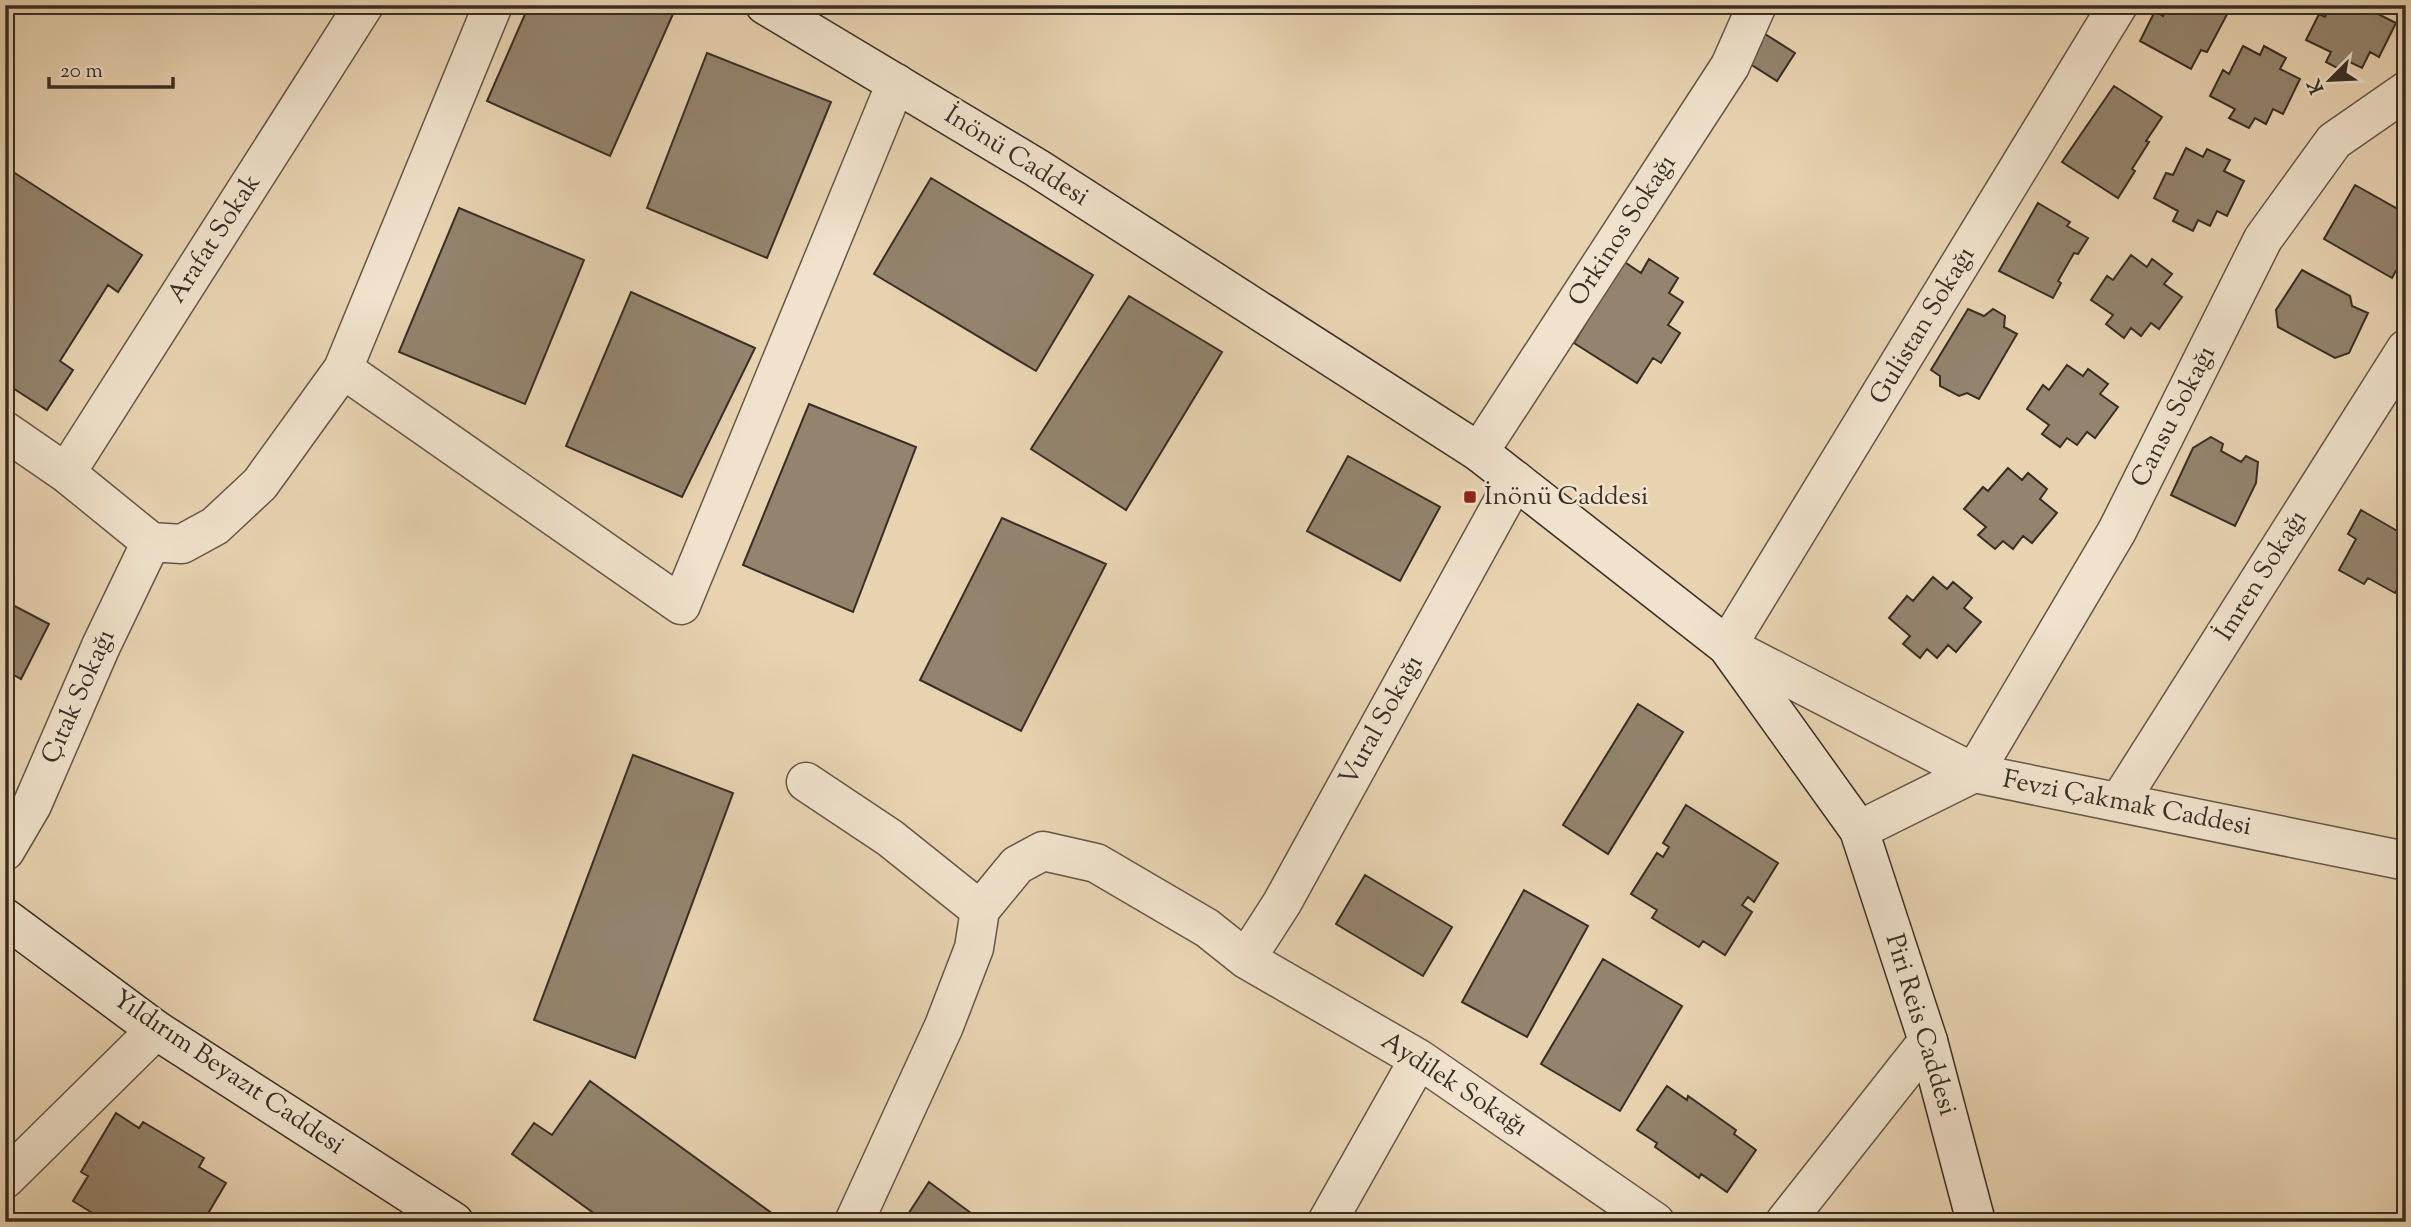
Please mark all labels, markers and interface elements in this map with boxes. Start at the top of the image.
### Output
scale bar [49,46,173,90]
north arrow [2296,46,2366,116]
text: 20 m [60,57,103,87]
text: K [2302,74,2332,98]
street label: İnönü Caddesi [937,98,1095,216]
street label: Orkinos Sokağı [1560,148,1686,314]
street label: Arafat Sokak [159,167,271,311]
street label: Gulistan Sokağı [1861,240,1985,412]
street label: Cansu Sokağı [2123,340,2225,494]
place label: İnönü Caddesi [1484,479,1648,516]
marker: İnönü Caddesi [1462,489,1478,505]
street label: İmren Sokağı [2207,503,2317,649]
street label: Çıtak Sokağı [33,624,125,770]
street label: Vural Sokağı [1331,649,1433,793]
street label: Fevzi Çakmak Caddesi [1999,762,2255,846]
street label: Piri Reis Caddesi [1875,930,1965,1120]
street label: Yıldırım Beyazıt Caddesi [105,981,351,1165]
street label: Aydilek Sokağı [1373,1024,1535,1146]

